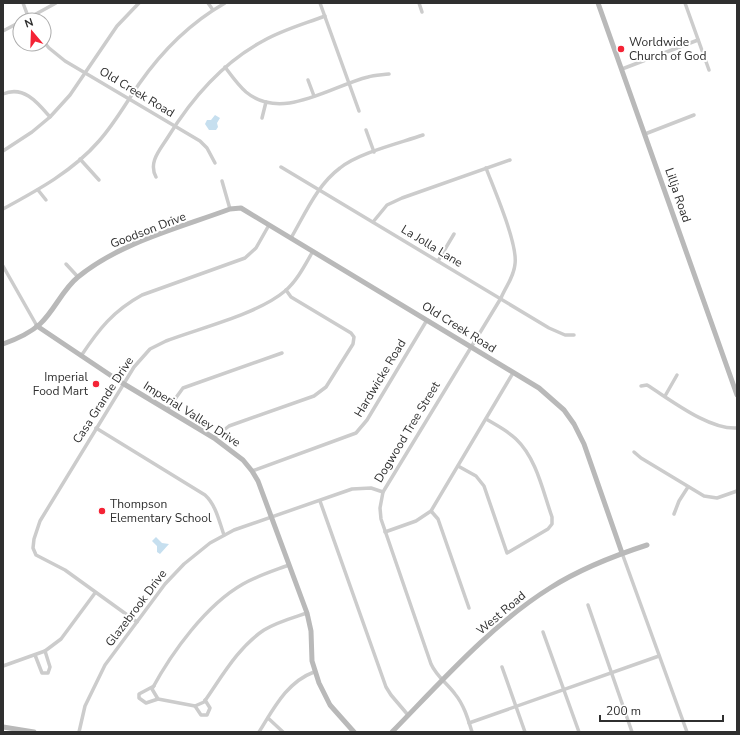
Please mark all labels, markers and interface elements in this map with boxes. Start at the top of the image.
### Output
north arrow [12,12,52,52]
text: N [23,15,35,31]
place label: Worldwide Church of God [629,34,706,64]
marker: Worldwide Church of God [616,44,626,54]
street label: Old Creek Road [97,63,177,121]
street label: Lillja Road [661,166,695,224]
street label: Goodson Drive [108,208,188,252]
street label: La Jolla Lane [398,221,466,271]
street label: Old Creek Road [419,298,499,356]
street label: Hardwicke Road [350,336,410,420]
street label: Casa Grande Drive [69,353,137,447]
place label: Imperial Food Mart [33,369,89,399]
street label: Imperial Valley Drive [140,378,244,450]
street label: Dogwood Tree Street [370,378,444,485]
marker: Imperial Food Mart [91,379,101,389]
place label: Thompson Elementary School [110,496,212,526]
marker: Thompson Elementary School [97,506,107,516]
street label: Glazebrook Drive [102,566,170,650]
street label: West Road [473,588,529,638]
scale bar [600,697,723,723]
text: 200 m [606,703,641,719]

